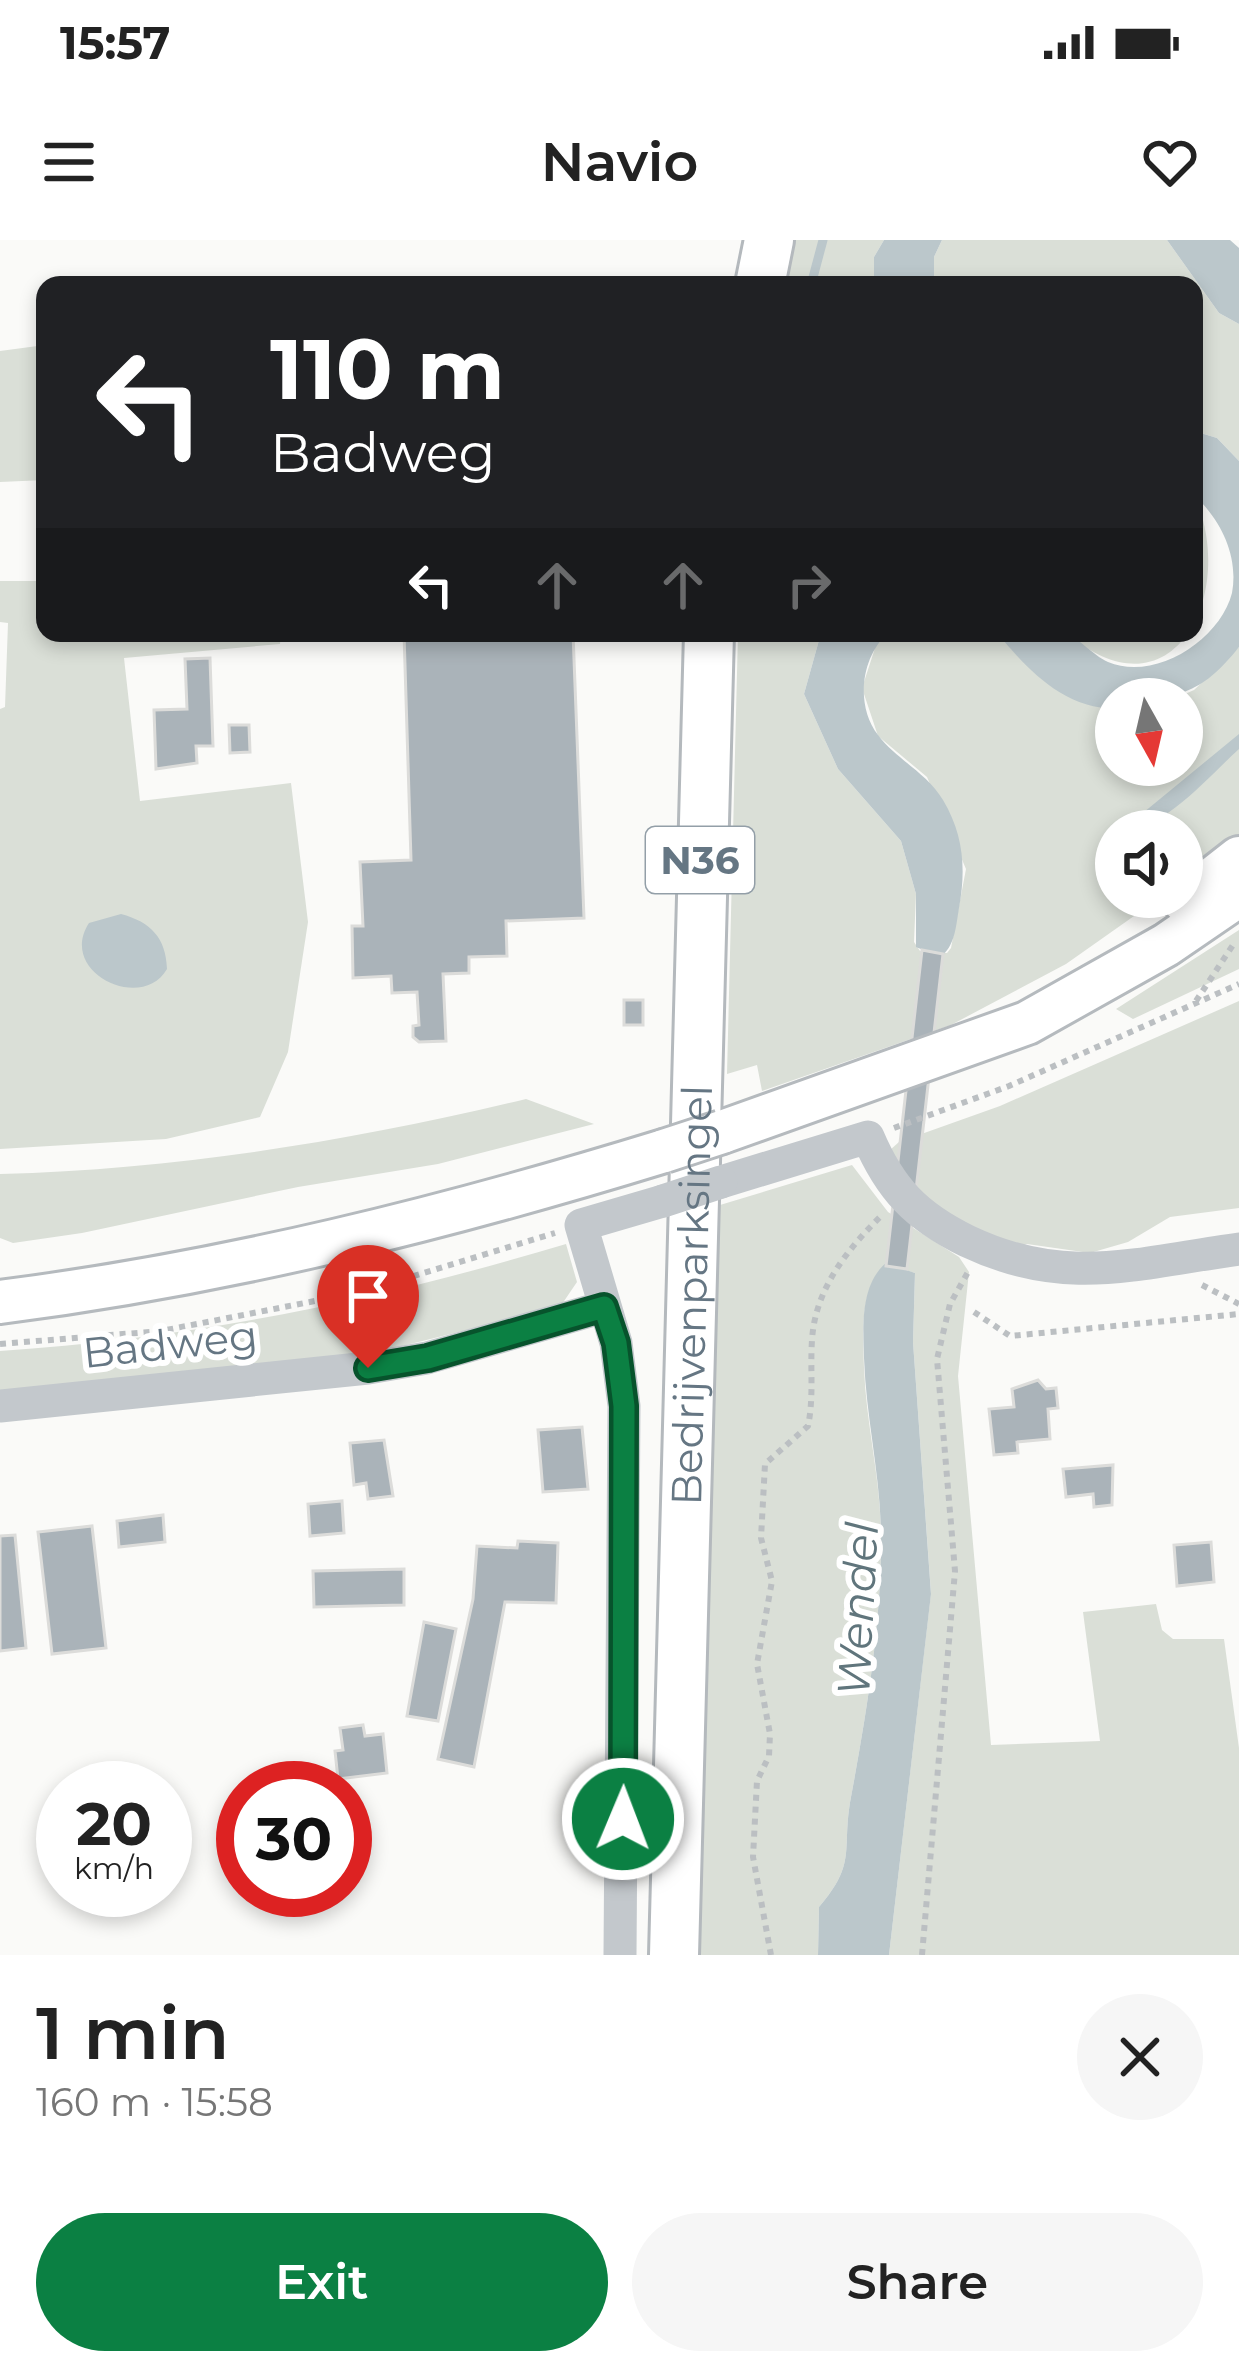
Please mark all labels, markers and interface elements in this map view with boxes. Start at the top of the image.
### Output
text: 15:57 [60,15,170,70]
icon: menu [36,129,102,195]
text: Navio [541,129,698,195]
icon: heart [1137,129,1203,195]
text: 110 m [270,318,505,420]
icon: left [72,324,228,480]
text: Badweg [270,420,495,486]
icon: left [398,552,464,618]
icon: ahead [524,552,590,618]
icon: ahead [650,552,716,618]
icon: right [776,552,842,618]
north arrow [1095,678,1203,786]
map controls [1095,678,1203,918]
button: sound [1095,810,1203,918]
road number: N36 [646,827,754,893]
street label: Bedrijvenparksingel [660,1084,723,1506]
pin [317,1245,419,1368]
icon: arrive [335,1263,401,1329]
street label: Badweg [80,1309,260,1379]
water label: Wendel [825,1521,889,1697]
position arrow [560,1756,686,1882]
speed limit sign: 30 [216,1761,372,1917]
text: 20 [76,1787,152,1860]
text: km/h [74,1850,154,1887]
text: 1 min [36,1989,229,2077]
button: close [1077,1994,1203,2120]
text: 160 m · 15:58 [36,2078,273,2126]
button: Exit [36,2213,608,2351]
button: Share [632,2213,1203,2351]

